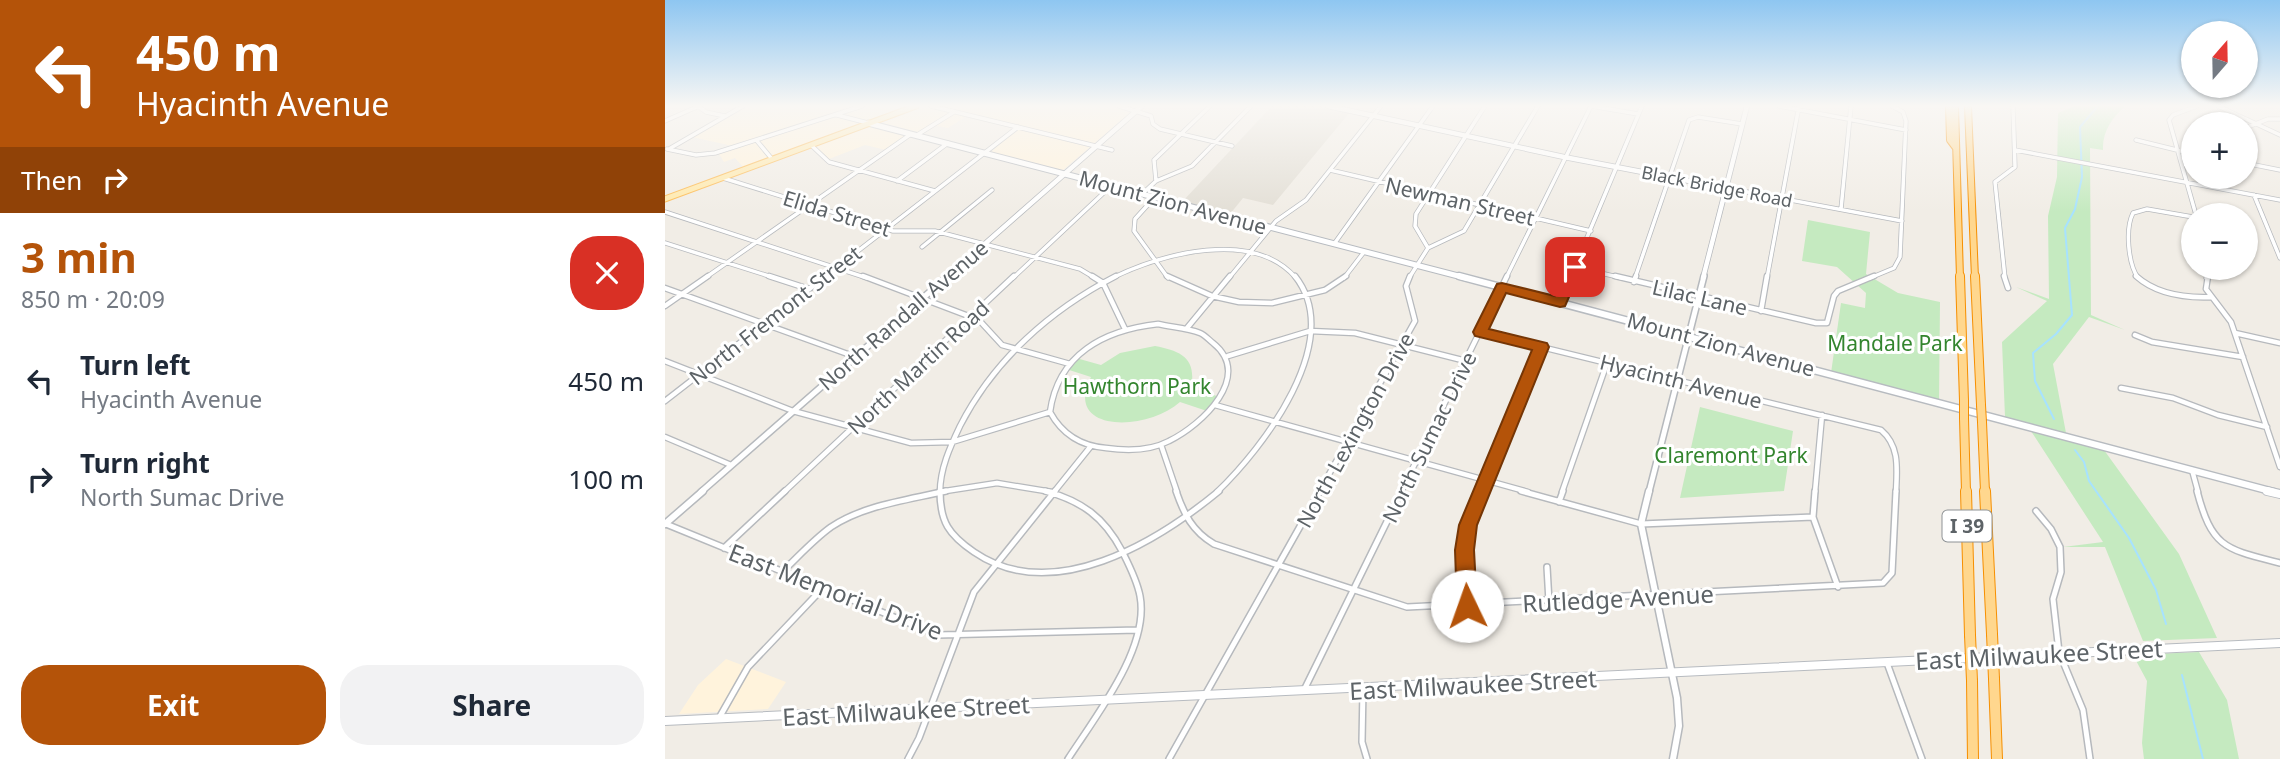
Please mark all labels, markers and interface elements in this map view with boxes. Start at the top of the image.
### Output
text: 450 m [136,19,281,85]
north arrow [2181,21,2257,98]
map controls [2181,21,2258,280]
icon: left [21,28,112,119]
text: Hyacinth Avenue [136,82,389,125]
button: + [2181,112,2258,189]
street label: Black Bridge Road [1639,160,1795,212]
icon: right [96,161,134,199]
text: Then [21,162,82,198]
street label: Mount Zion Avenue [1076,163,1270,241]
street label: Newman Street [1383,170,1538,232]
street label: Elida Street [780,183,895,243]
button: − [2181,203,2258,280]
text: 3 min [21,228,137,285]
street label: North Randall Avenue [812,234,994,396]
button: close [570,236,644,310]
pin [1545,237,1605,297]
street label: North Fremont Street [683,239,867,391]
icon: arrive [1556,248,1594,286]
street label: Lilac Lane [1650,272,1750,322]
text: 850 m · 20:09 [21,283,165,315]
street label: North Martin Road [841,294,995,440]
street label: Mount Zion Avenue [1624,305,1818,383]
street label: North Lexington Drive [1290,327,1420,533]
park label: Mandale Park [1827,329,1964,357]
text: Turn left [80,347,191,383]
street label: North Sumac Drive [1375,347,1483,527]
street label: Hyacinth Avenue [1597,347,1765,415]
icon: left [21,362,59,400]
text: 450 m [568,363,644,399]
park label: Hawthorn Park [1063,372,1212,400]
text: Hyacinth Avenue [80,383,262,415]
park label: Claremont Park [1654,441,1808,469]
text: Turn right [80,445,210,481]
icon: right [21,460,59,498]
text: 100 m [568,461,644,497]
text: North Sumac Drive [80,481,285,513]
road number: I 39 [1943,510,1991,541]
street label: East Memorial Drive [724,535,948,647]
position arrow [1430,569,1504,643]
street label: Rutledge Avenue [1521,577,1715,619]
street label: East Milwaukee Street [1914,631,2164,677]
street label: East Milwaukee Street [1348,661,1598,707]
button: Exit [21,665,326,745]
button: Share [340,665,644,745]
street label: East Milwaukee Street [781,687,1031,733]

